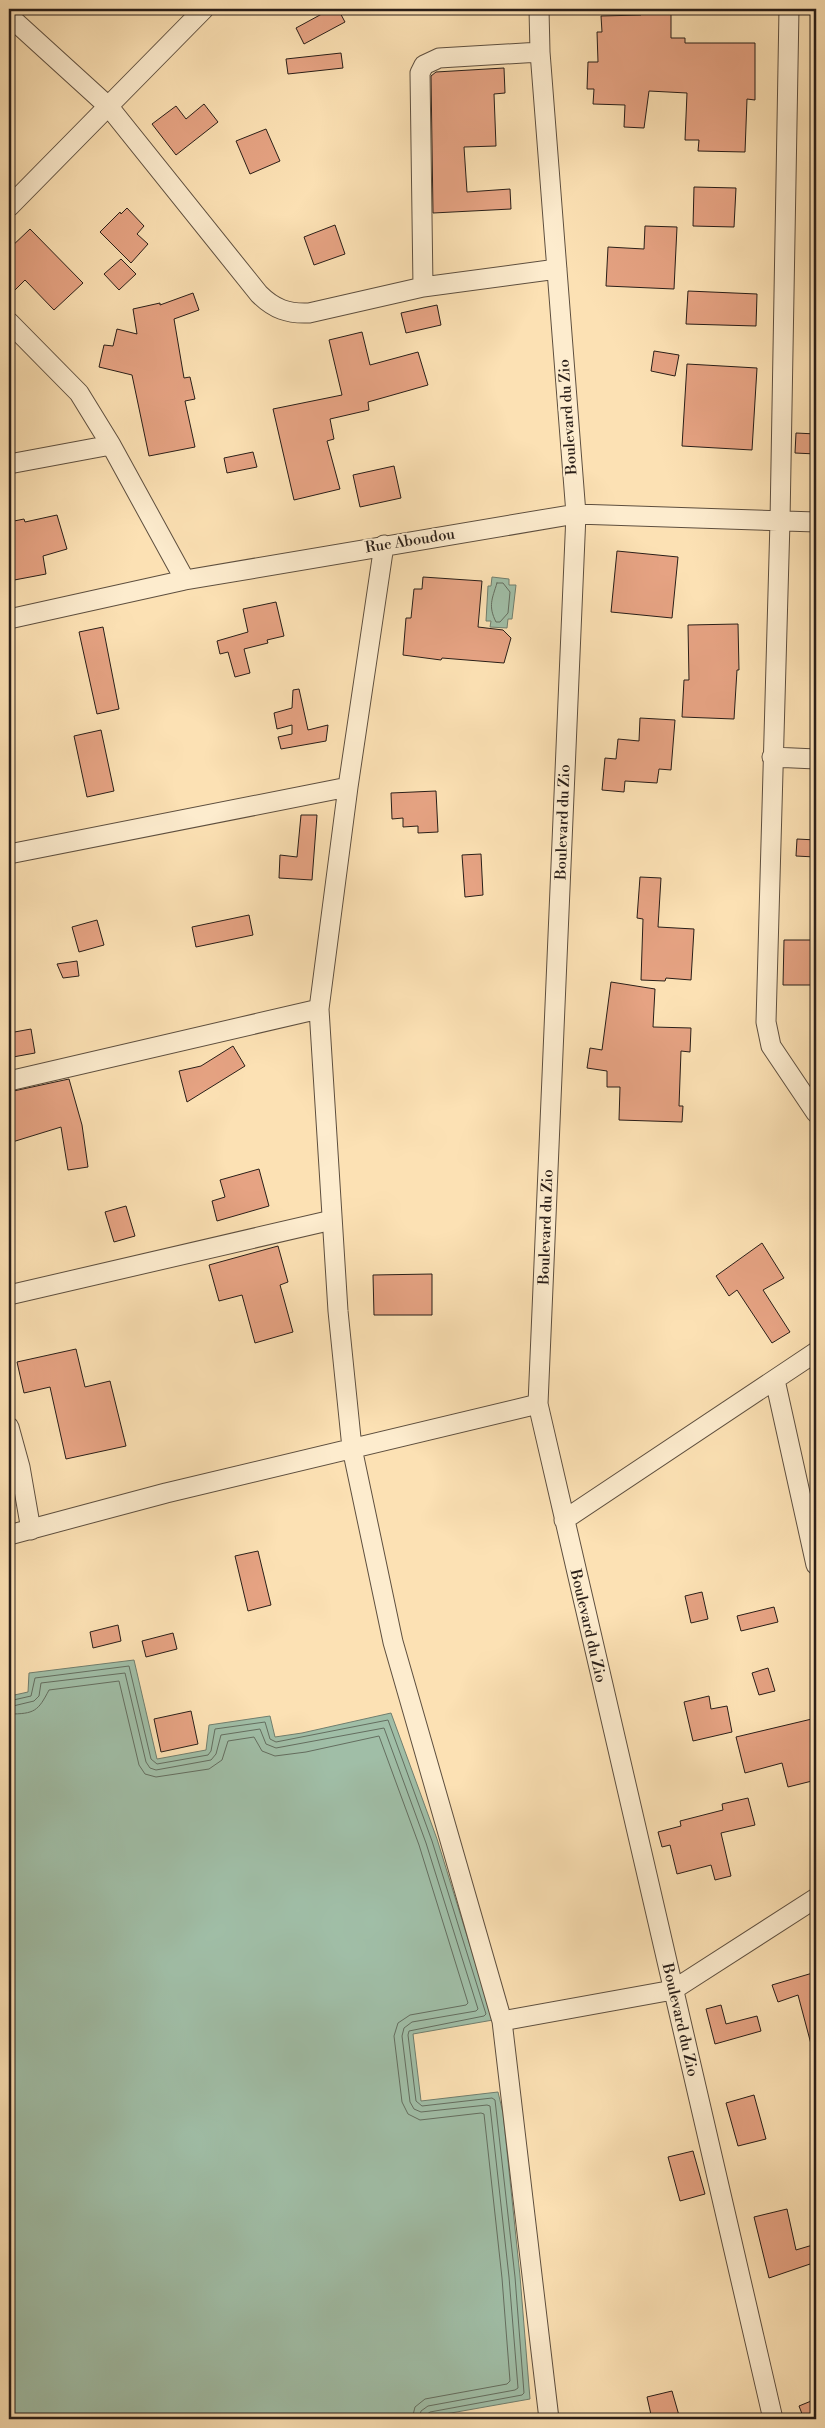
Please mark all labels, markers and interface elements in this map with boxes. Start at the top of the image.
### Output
street label: Boulevard du Zio [554,359,582,476]
street label: Rue Aboudou [364,524,457,557]
street label: Boulevard du Zio [551,764,575,881]
street label: Boulevard du Zio [534,1169,558,1286]
street label: Boulevard du Zio [565,1566,610,1685]
street label: Boulevard du Zio [657,1960,702,2079]

